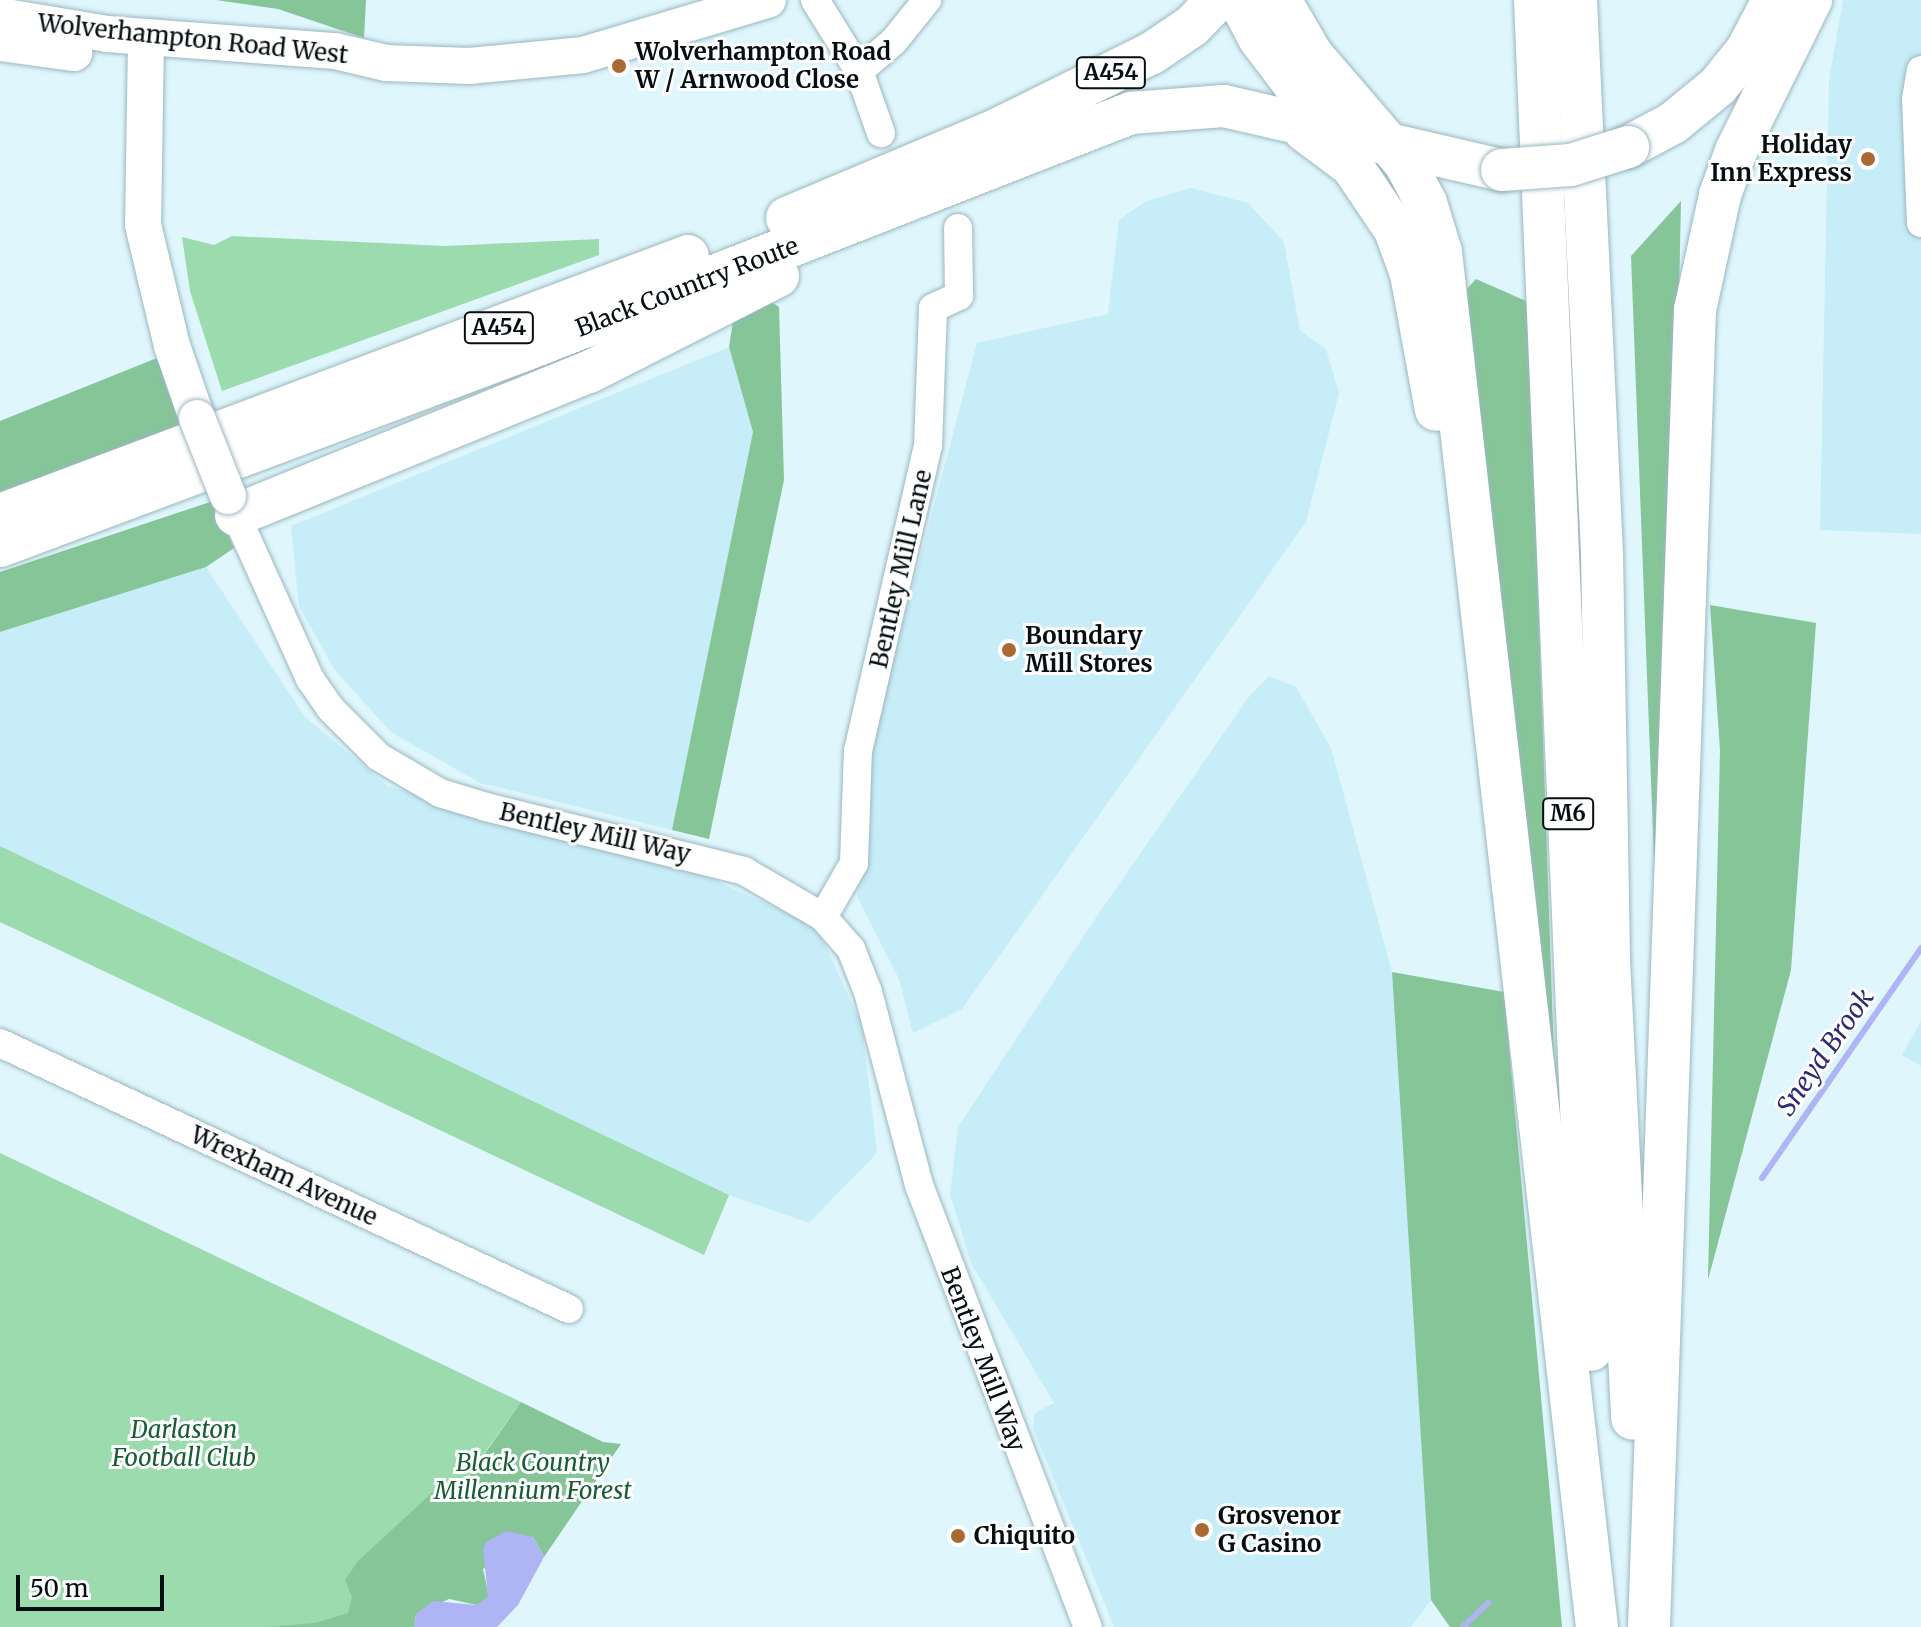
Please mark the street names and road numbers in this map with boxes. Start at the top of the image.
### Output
street label: Wolverhampton Road West [36,8,350,70]
road number: A454 [1075,55,1147,91]
street label: Black Country Route [572,231,802,343]
road number: A454 [463,310,535,346]
street label: Bentley Mill Lane [864,467,938,671]
road number: M6 [1542,796,1594,832]
street label: Bentley Mill Way [497,797,693,869]
street label: Wrexham Avenue [186,1120,382,1232]
street label: Bentley Mill Way [935,1263,1031,1455]

